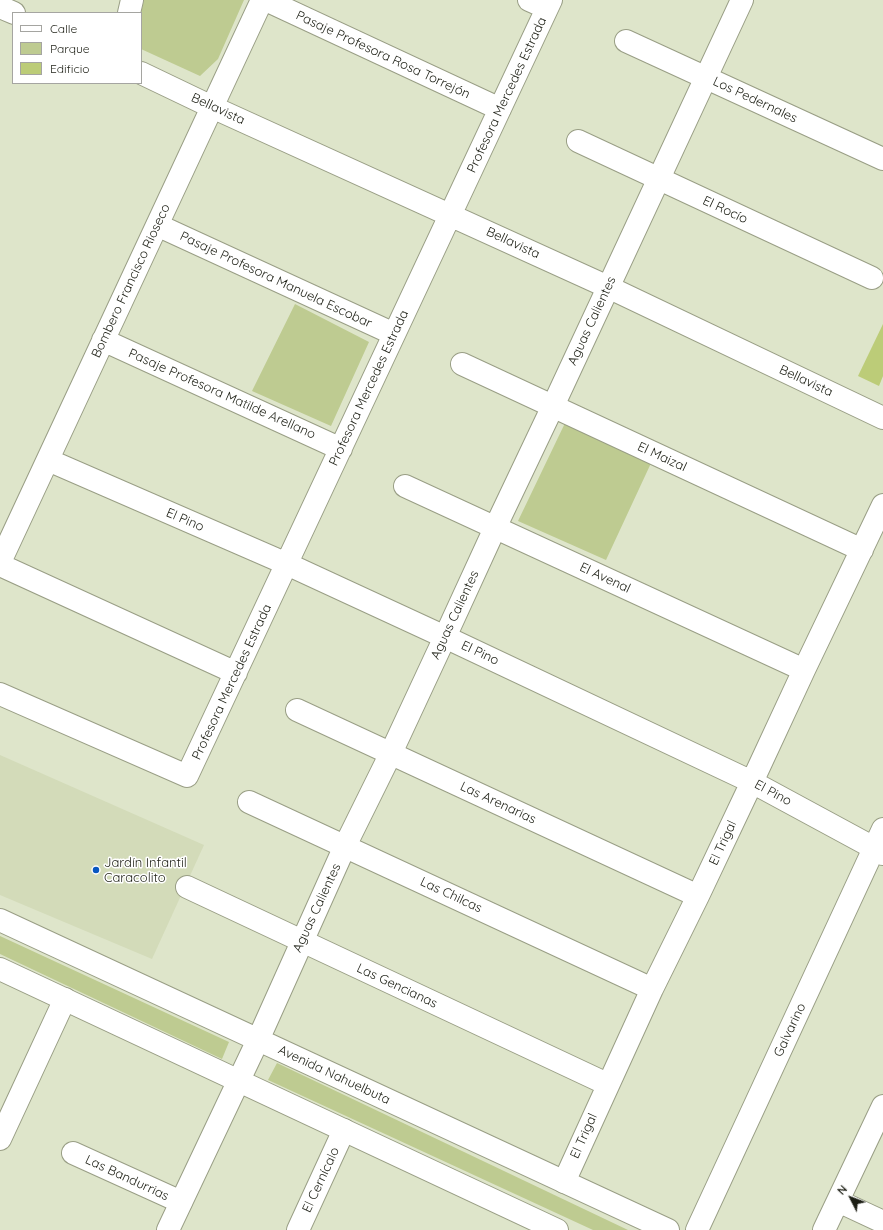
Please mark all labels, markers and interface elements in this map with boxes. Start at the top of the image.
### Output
street label: Pasaje Profesora Rosa Torrejón [293,8,473,102]
legend [12,12,142,84]
street label: Profesora Mercedes Estrada [464,15,550,175]
text: Calle [50,21,77,36]
text: Parque [50,41,90,56]
text: Edificio [50,61,90,76]
street label: Los Pedernales [710,74,800,126]
street label: Bellavista [189,90,247,128]
street label: El Rocío [700,193,750,227]
street label: Bombero Francisco Rioseco [88,202,174,360]
street label: Bellavista [484,224,542,262]
street label: Pasaje Profesora Manuela Escobar [177,229,375,331]
street label: Aguas Calientes [565,274,619,368]
street label: Profesora Mercedes Estrada [326,308,412,468]
street label: Pasaje Profesora Matilde Arellano [126,346,318,442]
street label: Bellavista [777,362,835,400]
street label: El Maizal [635,439,689,475]
street label: El Pino [164,505,206,535]
street label: El Avenal [577,559,633,597]
street label: Aguas Calientes [428,568,482,662]
street label: Profesora Mercedes Estrada [189,602,275,762]
street label: El Pino [459,638,501,668]
street label: El Pino [752,777,794,809]
street label: Las Arenarias [458,779,538,827]
street label: El Trigal [706,818,740,868]
place label: Jardín Infantil Caracolito [104,855,187,886]
street label: Aguas Calientes [290,861,344,955]
marker: Jardín Infantil Caracolito [91,865,101,875]
street label: Las Chilcas [417,874,485,916]
street label: Las Gencianas [354,961,440,1011]
street label: Galvarino [771,1001,809,1059]
street label: Avenida Nahuelbuta [275,1042,393,1108]
street label: El Trigal [567,1111,601,1161]
street label: El Cernícalo [299,1145,343,1215]
street label: Las Bandurrias [83,1152,171,1204]
north arrow [831,1178,871,1218]
text: N [834,1182,850,1198]

